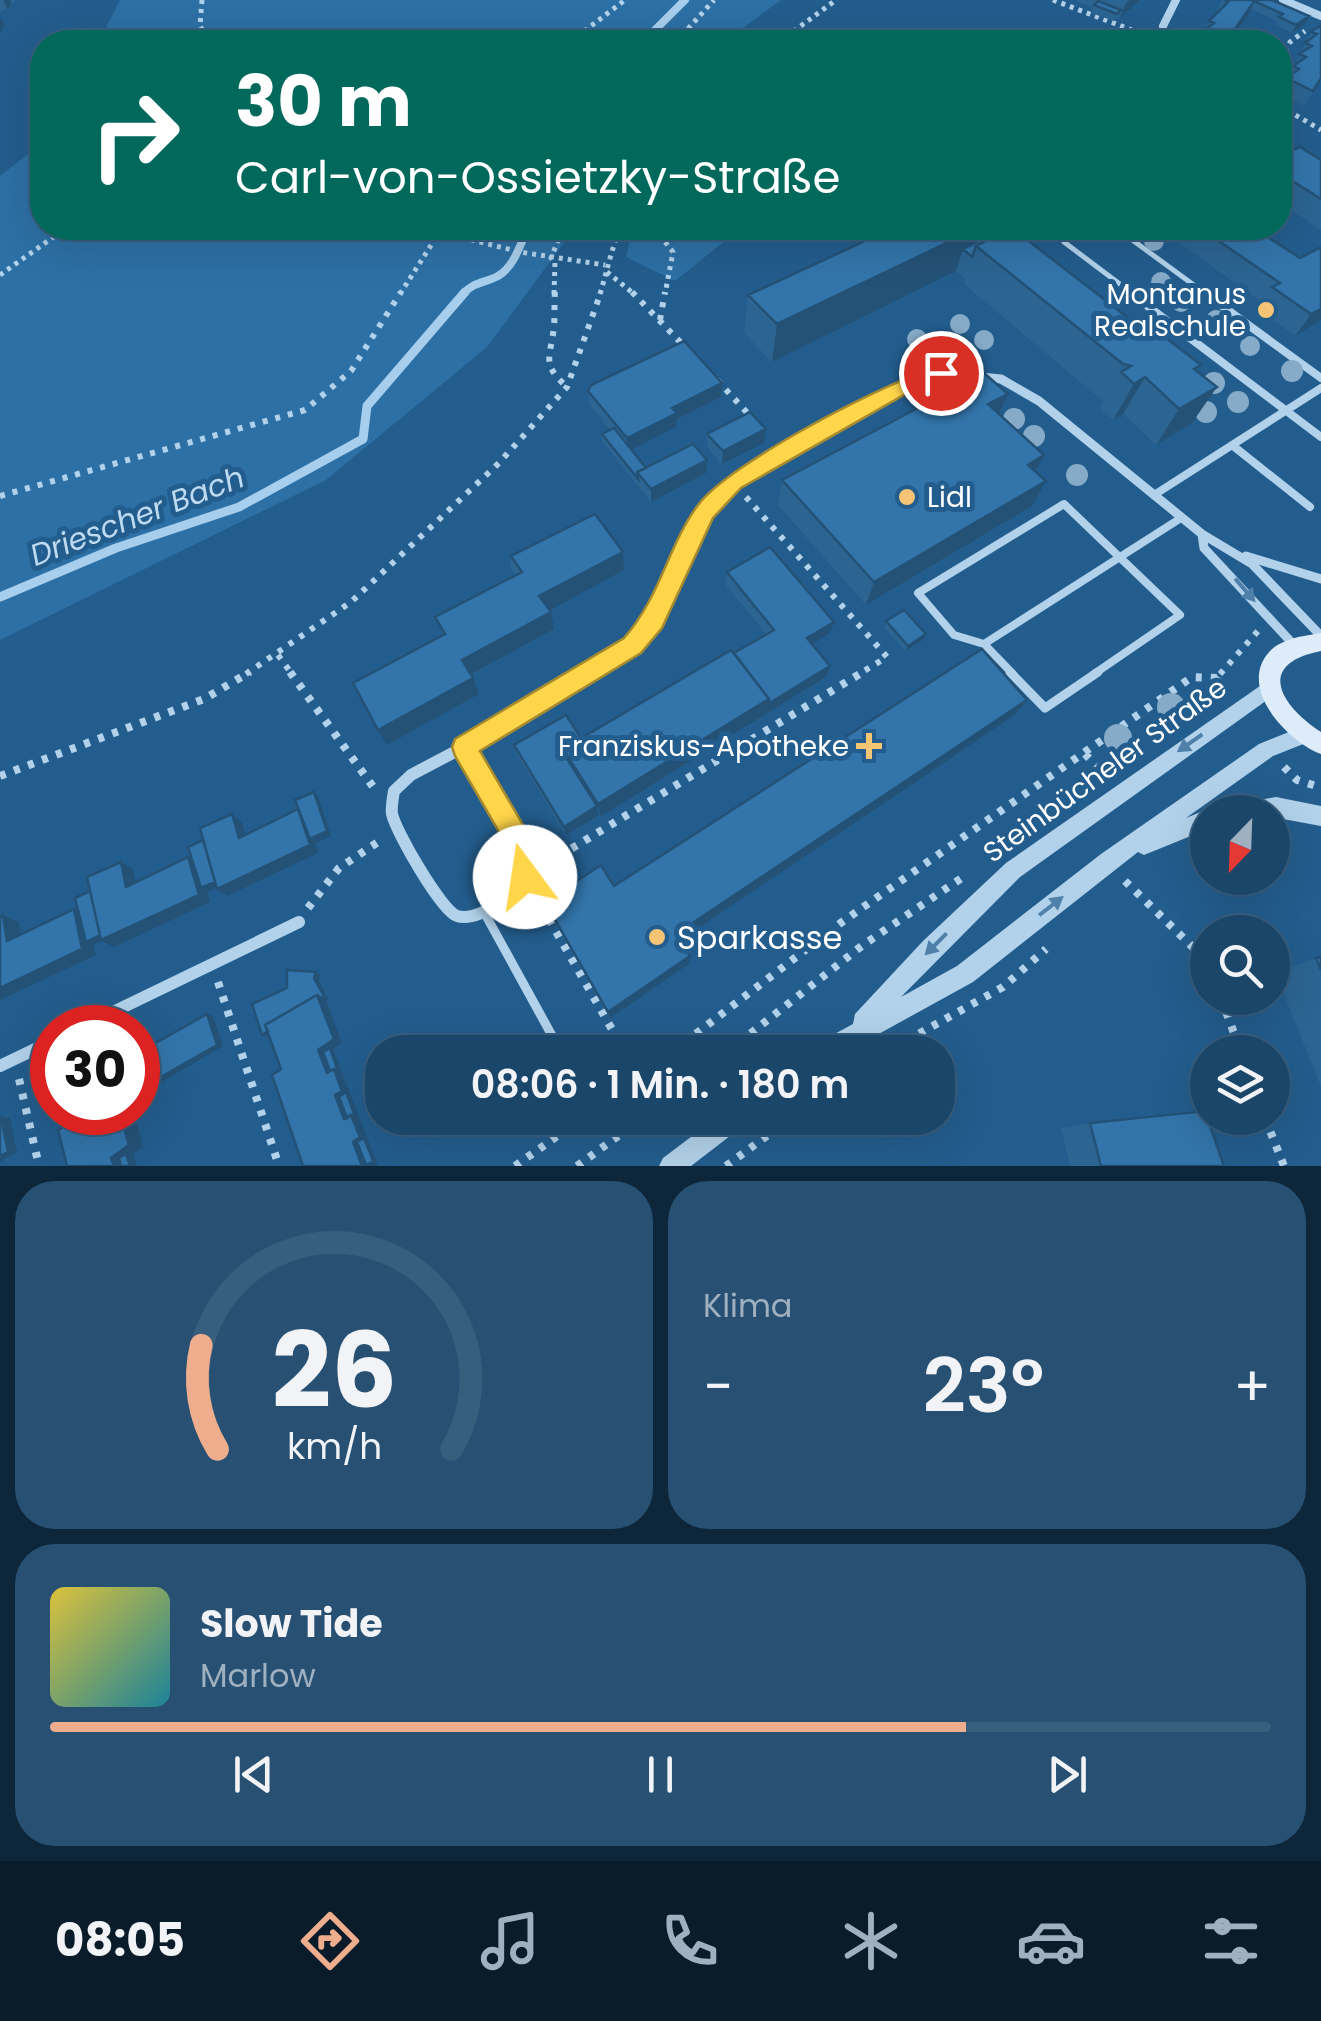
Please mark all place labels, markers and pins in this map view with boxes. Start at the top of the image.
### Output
place label: Montanus Realschule [1094,275,1246,346]
marker: Montanus Realschule [1255,299,1277,321]
pin [899,331,984,416]
place label: Lidl [927,478,972,517]
marker: Lidl [896,486,918,508]
place label: Franziskus-Apotheke [558,727,849,766]
marker: Franziskus-Apotheke [858,735,880,757]
place label: Sparkasse [677,915,842,960]
marker: Sparkasse [646,926,668,948]

